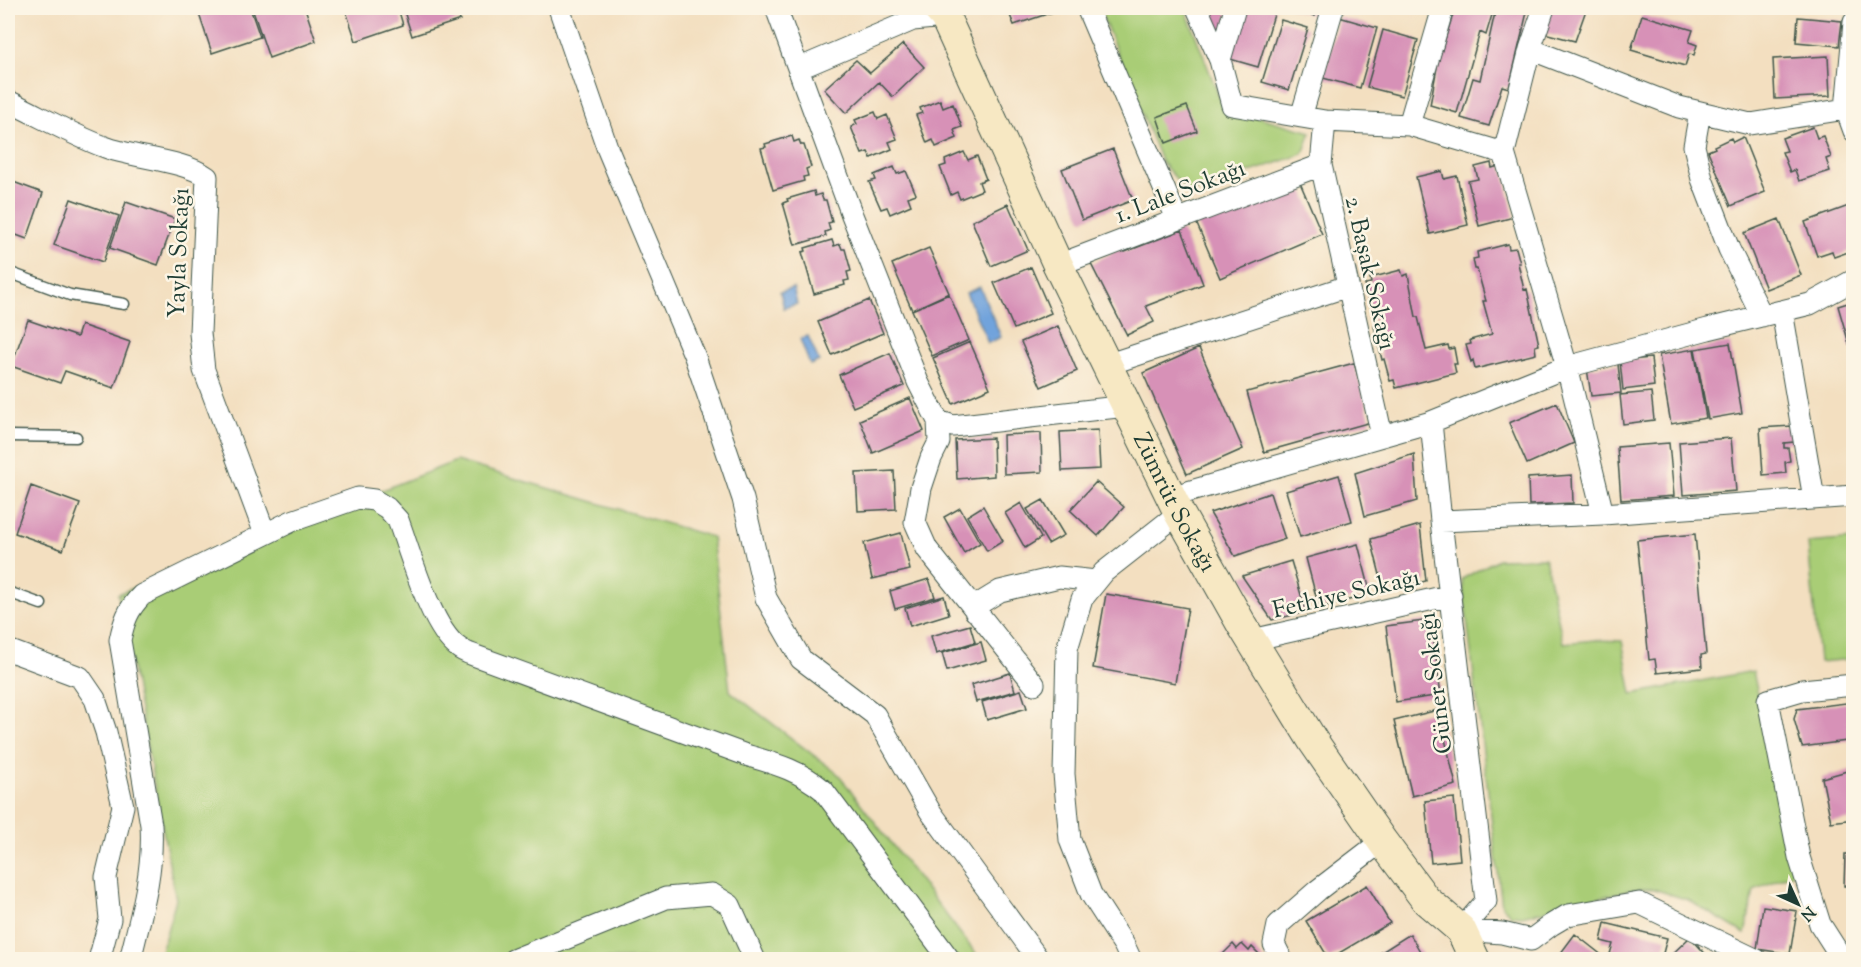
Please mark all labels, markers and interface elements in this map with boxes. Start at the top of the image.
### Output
street label: 1. Lale Sokağı [1111,152,1251,233]
street label: Yayla Sokağı [161,187,199,319]
street label: 2. Başak Sokağı [1335,193,1403,354]
street label: Zümrüt Sokağı [1123,427,1224,579]
street label: Fethiye Sokağı [1269,561,1424,628]
street label: Güner Sokağı [1411,610,1463,755]
north arrow [1768,874,1828,934]
text: N [1794,900,1819,926]

